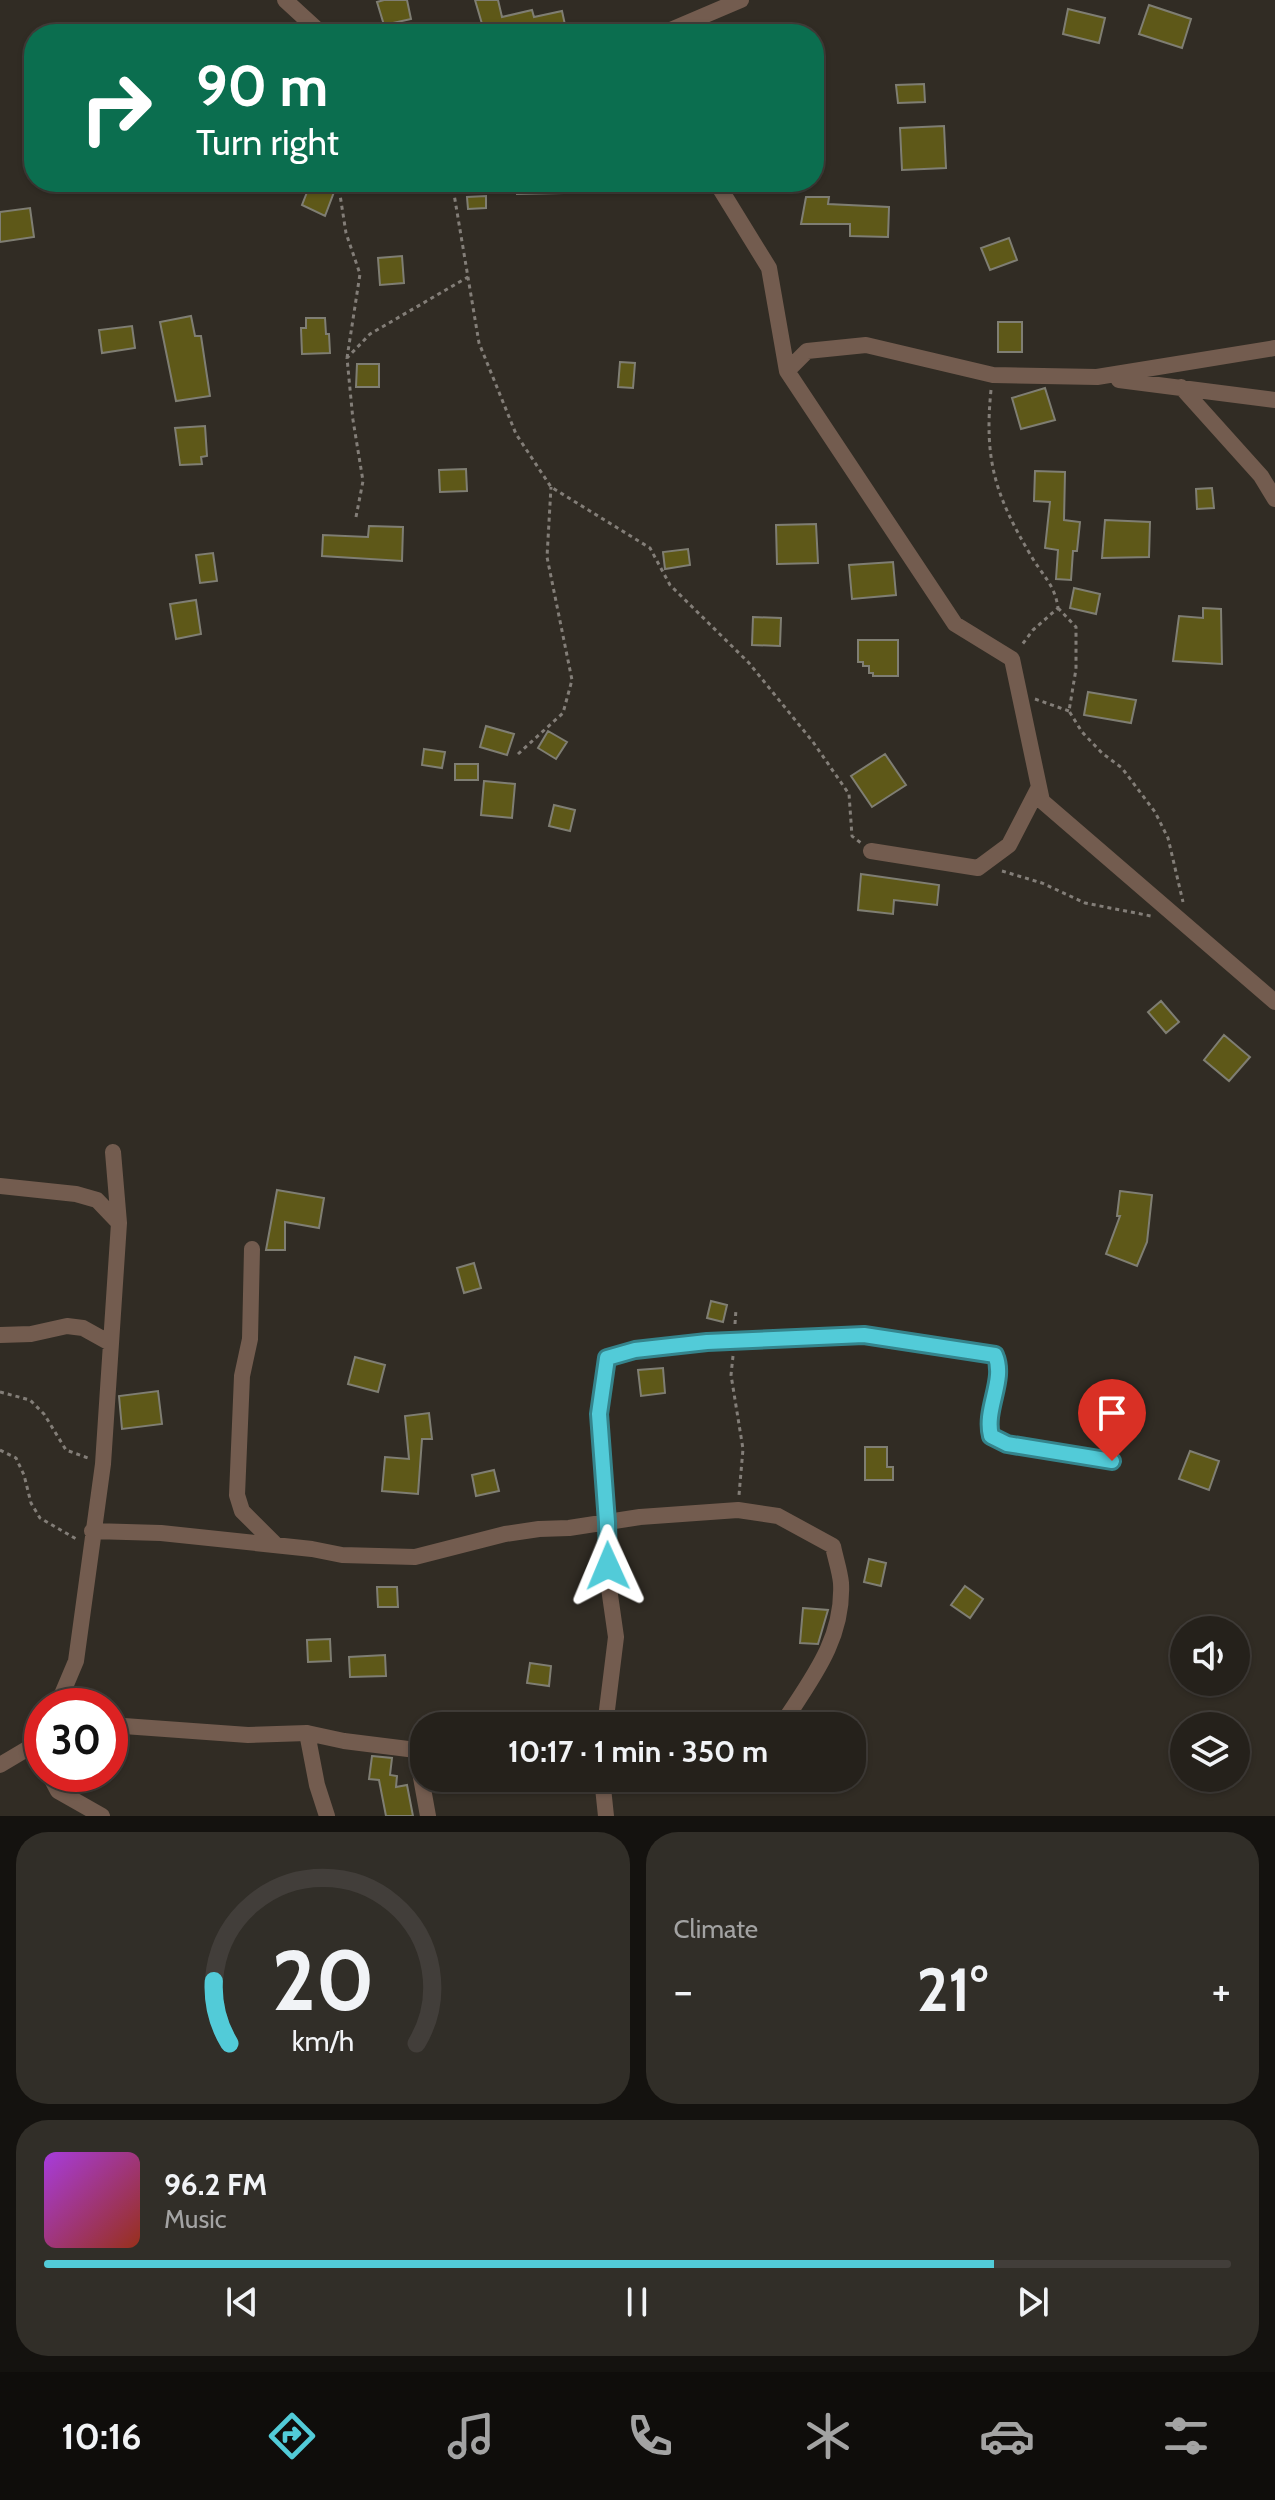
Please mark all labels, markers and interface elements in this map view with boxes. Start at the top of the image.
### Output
text: 90 m [196,52,328,120]
icon: right [64,56,168,160]
text: Turn right [196,120,339,164]
pin [1078,1379,1146,1461]
icon: arrive [1090,1391,1134,1435]
position arrow [566,1524,650,1608]
map controls [1170,1616,1250,1792]
button: sound [1170,1616,1250,1696]
speed limit sign: 30 [24,1688,128,1792]
button: layers [1170,1712,1250,1792]
text: 10:17 · 1 min · 350 m [508,1733,768,1770]
text: Climate [674,1913,758,1945]
text: 20 [271,1930,374,2031]
text: 21° [917,1953,988,2026]
text: − [674,1964,693,2017]
text: + [1212,1964,1231,2017]
text: km/h [291,2023,354,2058]
text: 96.2 FM [164,2166,267,2203]
text: Music [164,2203,227,2235]
icon: previous [220,2280,264,2324]
icon: pause [615,2280,659,2324]
icon: next [1011,2280,1055,2324]
icon: directions [264,2408,320,2464]
icon: music [443,2408,499,2464]
icon: phone [622,2408,678,2464]
icon: climate [800,2408,856,2464]
icon: car [979,2408,1035,2464]
icon: filters [1158,2408,1214,2464]
text: 10:16 [61,2414,142,2458]

